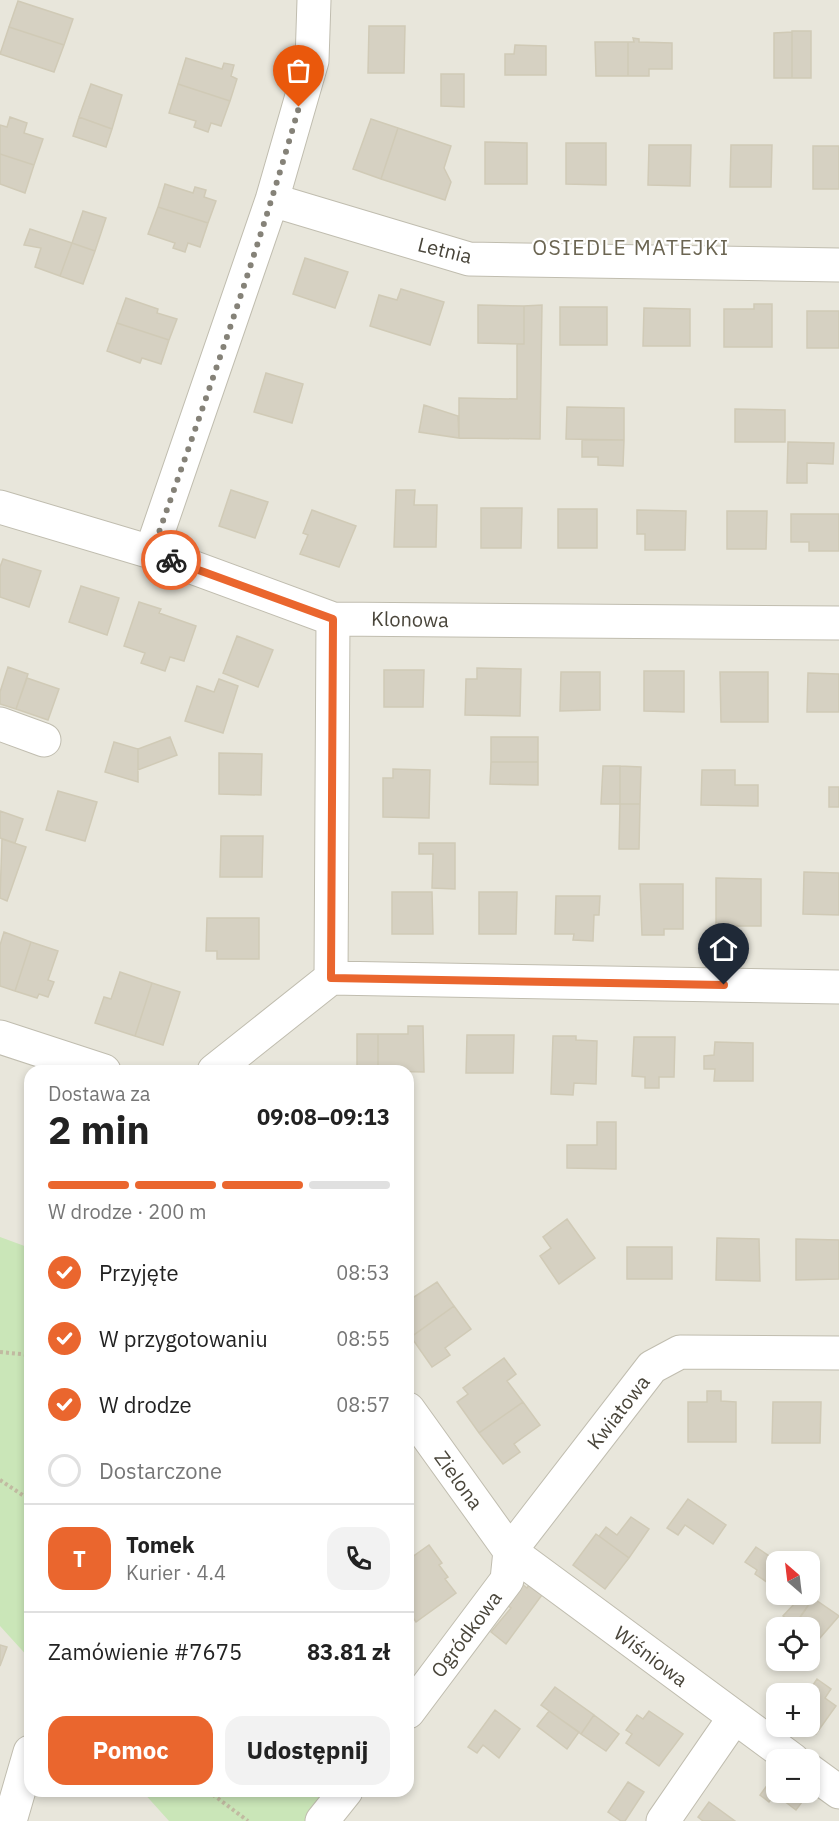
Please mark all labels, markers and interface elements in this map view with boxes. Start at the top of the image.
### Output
pin [273,45,324,107]
icon: bag [282,54,315,87]
street label: Letnia [415,230,475,270]
district label: OSIEDLE MATEJKI [532,233,730,261]
courier [141,530,201,590]
icon: bike [155,544,188,577]
street label: Klonowa [371,605,449,633]
pin [698,923,749,985]
icon: home [707,932,740,965]
text: Dostawa za [48,1080,150,1107]
text: 09:08–09:13 [257,1102,390,1131]
text: 2 min [48,1104,150,1155]
text: W drodze · 200 m [48,1198,206,1225]
icon: check [48,1256,81,1289]
text: Przyjęte [99,1258,179,1287]
text: 08:53 [336,1259,390,1286]
icon: check [48,1322,81,1355]
text: W przygotowaniu [99,1324,268,1353]
text: 08:55 [336,1325,390,1352]
street label: Kwiatowa [580,1369,656,1455]
icon: check [48,1388,81,1421]
text: W drodze [99,1390,192,1419]
text: 08:57 [336,1391,390,1418]
street label: Zielona [429,1445,490,1515]
text: Dostarczone [99,1456,222,1485]
button: phone [327,1527,390,1590]
text: Tomek [126,1530,195,1559]
text: T [73,1544,86,1573]
north arrow [766,1551,820,1605]
map controls [766,1551,820,1803]
text: Kurier · 4.4 [126,1559,226,1586]
street label: Ogródkowa [425,1585,508,1683]
button: locate [766,1617,820,1671]
street label: Wiśniowa [609,1619,694,1693]
text: Zamówienie #7675 [48,1637,242,1666]
text: 83.81 zł [307,1637,390,1666]
button: + [766,1683,820,1737]
button: Pomoc [48,1716,213,1785]
button: Udostępnij [225,1716,390,1785]
button: − [766,1749,820,1803]

